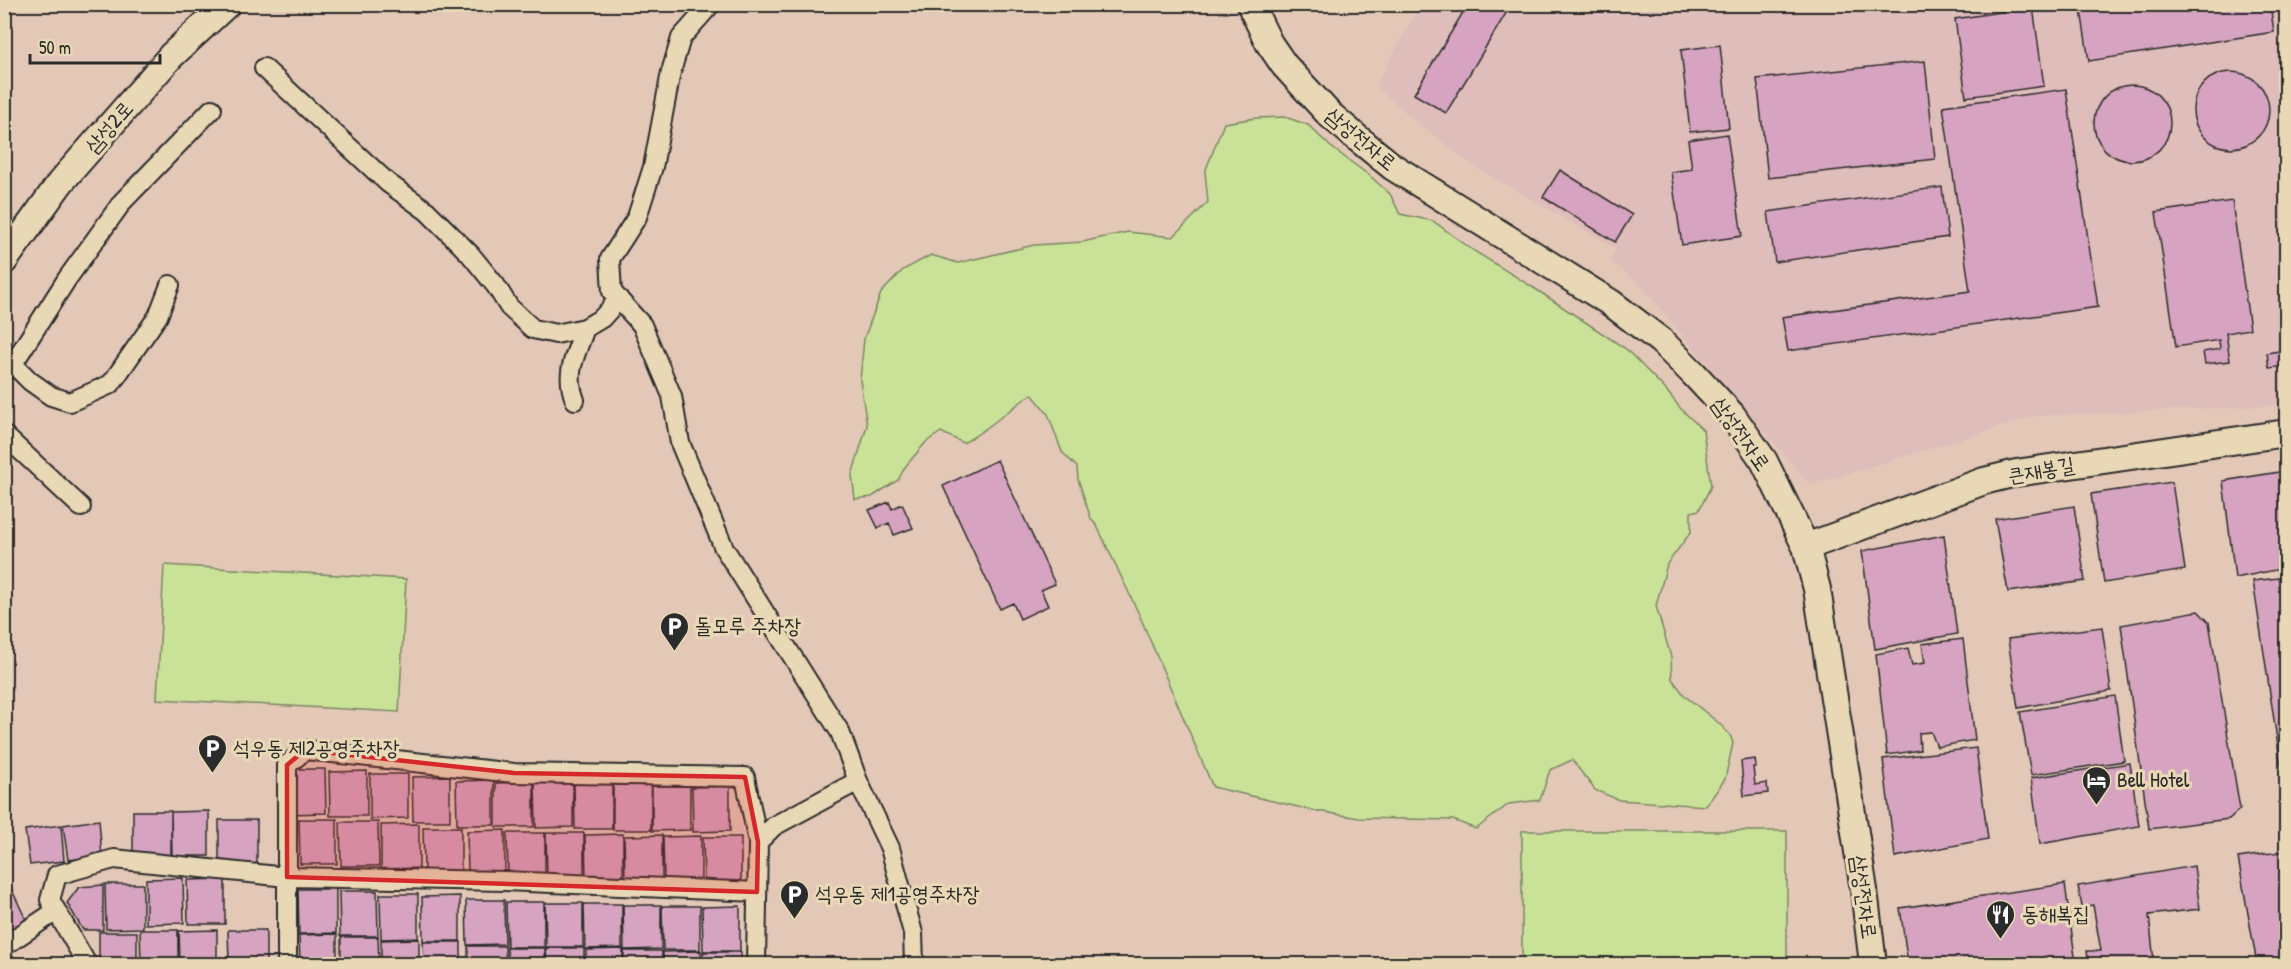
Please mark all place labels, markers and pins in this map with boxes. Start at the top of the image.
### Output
parking icon: 돌모루 주차장 [658,610,690,652]
place label: 돌모루 주차장 [695,611,801,640]
parking icon: 석우동 제2공영주차장 [196,732,228,774]
place label: 석우동 제2공영주차장 [233,733,400,762]
hotel icon: Bell Hotel [2080,764,2112,806]
place label: Bell Hotel [2117,765,2190,794]
parking icon: 석우동 제1공영주차장 [778,878,810,920]
place label: 석우동 제1공영주차장 [815,879,980,908]
restaurant icon: 동해복집 [1985,898,2017,940]
place label: 동해복집 [2022,899,2090,928]

